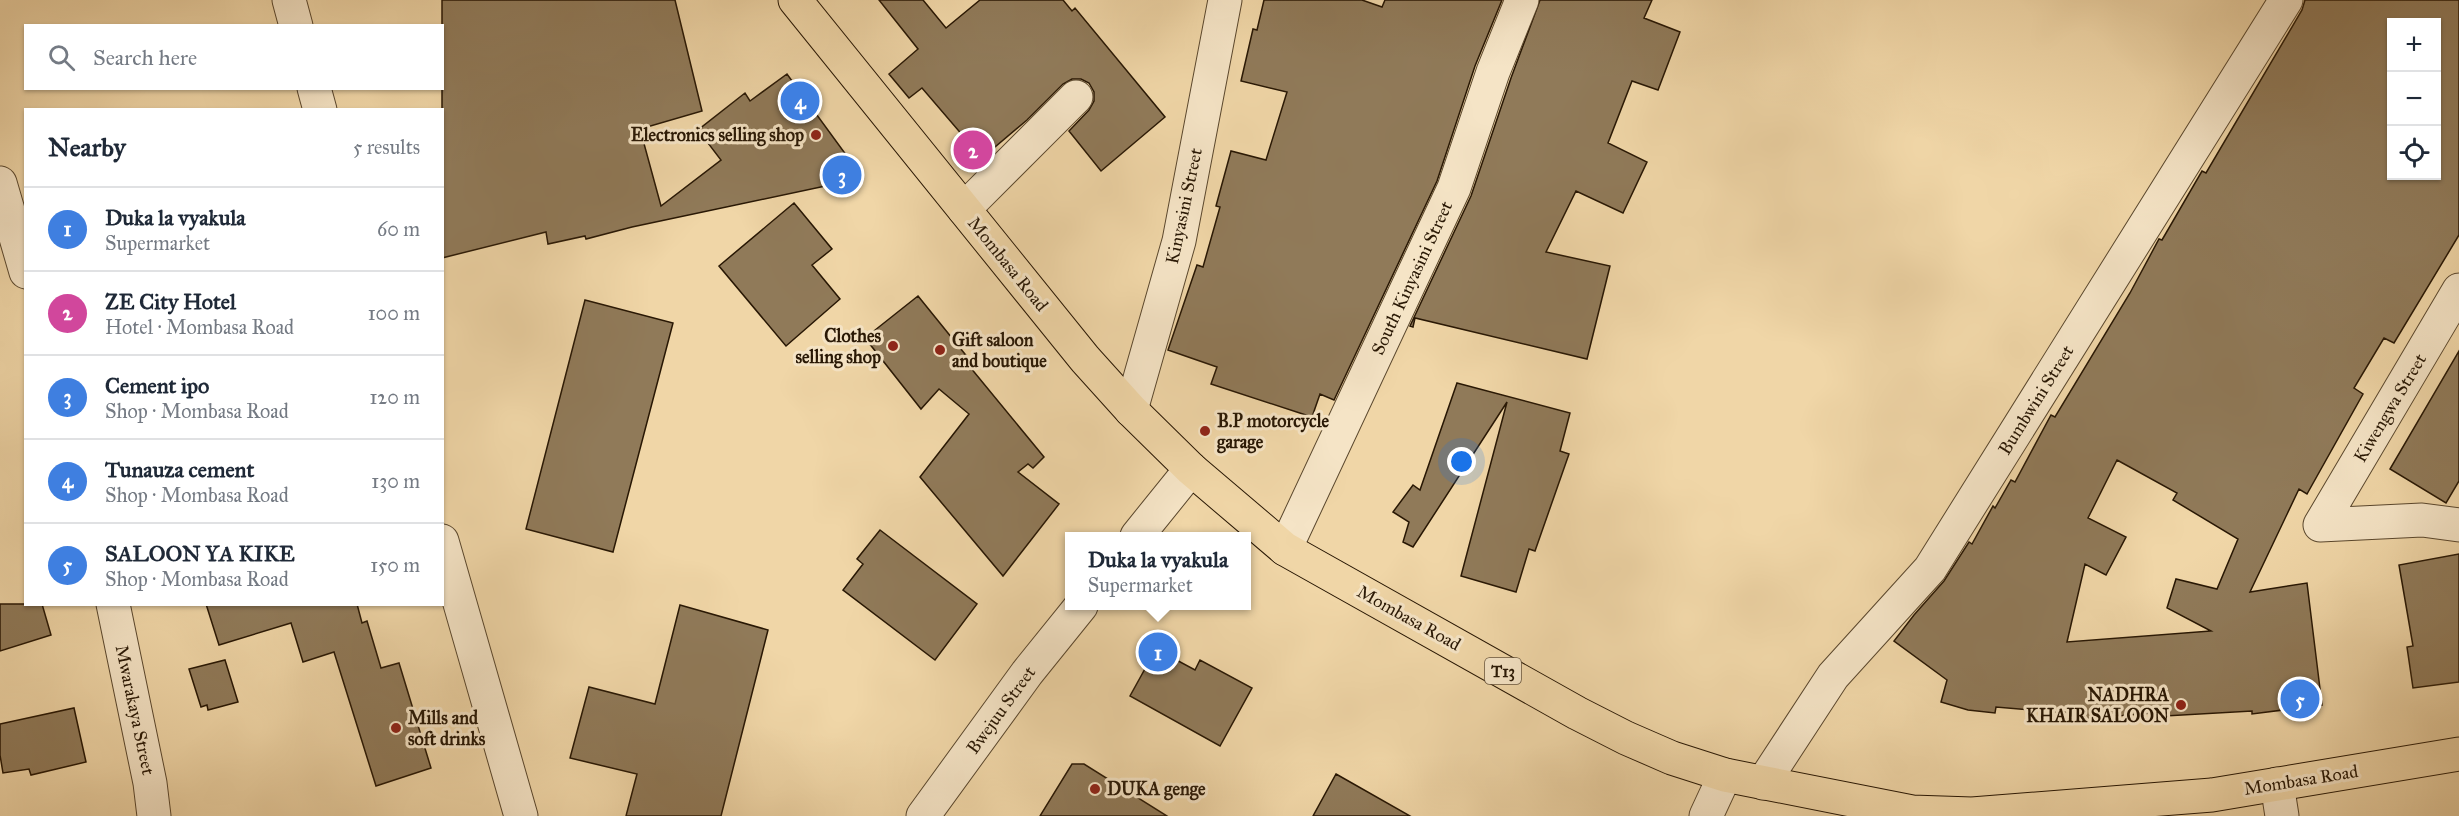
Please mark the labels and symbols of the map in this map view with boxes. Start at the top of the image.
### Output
pin: 4 [780,78,820,124]
place label: Electronics selling shop [631,124,804,147]
marker: Electronics selling shop [809,128,823,142]
pin: 2 [954,128,992,172]
street label: Kinyasini Street [1161,145,1207,266]
pin: 3 [822,152,862,198]
street label: South Kinyasini Street [1367,197,1458,358]
street label: Mombasa Road [963,212,1053,316]
place label: Clothes selling shop [796,325,881,369]
place label: Gift saloon and boutique [952,329,1047,373]
marker: Clothes selling shop [886,339,900,353]
street label: Bumbwini Street [1994,341,2079,459]
marker: Gift saloon and boutique [933,343,947,357]
street label: Kiwengwa Street [2349,349,2432,467]
place label: B.P motorcycle garage [1217,410,1329,454]
marker: B.P motorcycle garage [1198,424,1212,438]
your location [1447,447,1476,476]
street label: Mombasa Road [1353,580,1465,656]
pin: 1 [1138,630,1178,674]
street label: Mwarakaya Street [111,643,160,778]
road number: T13 [1485,658,1521,684]
street label: Bwejuu Street [962,661,1041,758]
pin: 5 [2280,676,2320,722]
place label: NADHRA KHAIR SALOON [2026,684,2170,727]
marker: NADHRA KHAIR SALOON [2174,698,2188,712]
place label: Mills and soft drinks [408,707,486,750]
marker: Mills and soft drinks [389,721,403,735]
street label: Mombasa Road [2242,760,2360,800]
place label: DUKA genge [1107,778,1206,801]
marker: DUKA genge [1088,782,1102,796]

